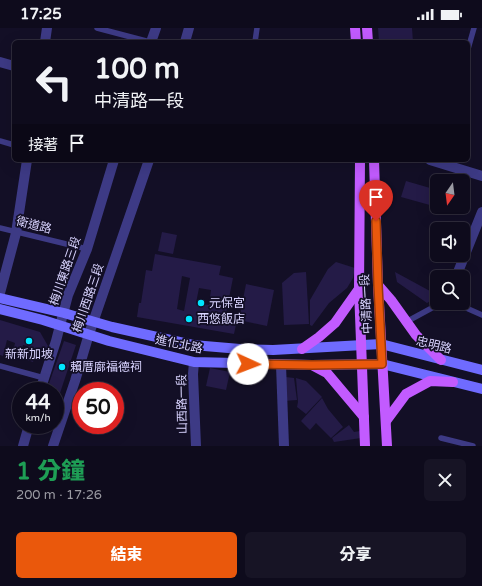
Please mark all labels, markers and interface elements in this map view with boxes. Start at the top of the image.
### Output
text: 17:25 [20,5,62,23]
text: 100 m [94,52,180,86]
icon: left [28,56,80,108]
text: 中清路一段 [94,90,184,112]
icon: arrive [66,132,88,154]
text: 接著 [28,136,58,154]
north arrow [430,174,470,214]
map controls [430,174,470,310]
pin [359,180,393,221]
icon: arrive [365,186,387,208]
street label: 衛道路 [15,214,53,236]
button: sound [430,222,470,262]
street label: 梅川東路三段 [47,235,83,307]
street label: 梅川西路三段 [70,262,106,334]
button: search [430,270,470,310]
street label: 中清路一段 [357,274,375,334]
place label: 元保宮 [209,296,245,310]
marker: 元保宮 [196,298,206,308]
place label: 西悠飯店 [197,312,245,326]
marker: 西悠飯店 [184,314,194,324]
street label: 進化北路 [154,332,204,356]
street label: 忠明路 [415,334,453,356]
marker: 新新加坡 [24,336,34,346]
position arrow [227,343,269,385]
place label: 新新加坡 [5,347,53,361]
place label: 賴厝廍福德祠 [70,360,142,374]
marker: 賴厝廍福德祠 [57,362,67,372]
street label: 山西路一段 [174,374,190,434]
speed limit sign: 50 [72,382,124,434]
text: 44 [25,391,51,415]
text: km/h [25,412,51,424]
text: 1 分鐘 [16,457,85,486]
button: close [424,459,466,501]
text: 200 m · 17:26 [16,487,102,503]
button: 結束 [16,532,237,578]
button: 分享 [245,532,466,578]

